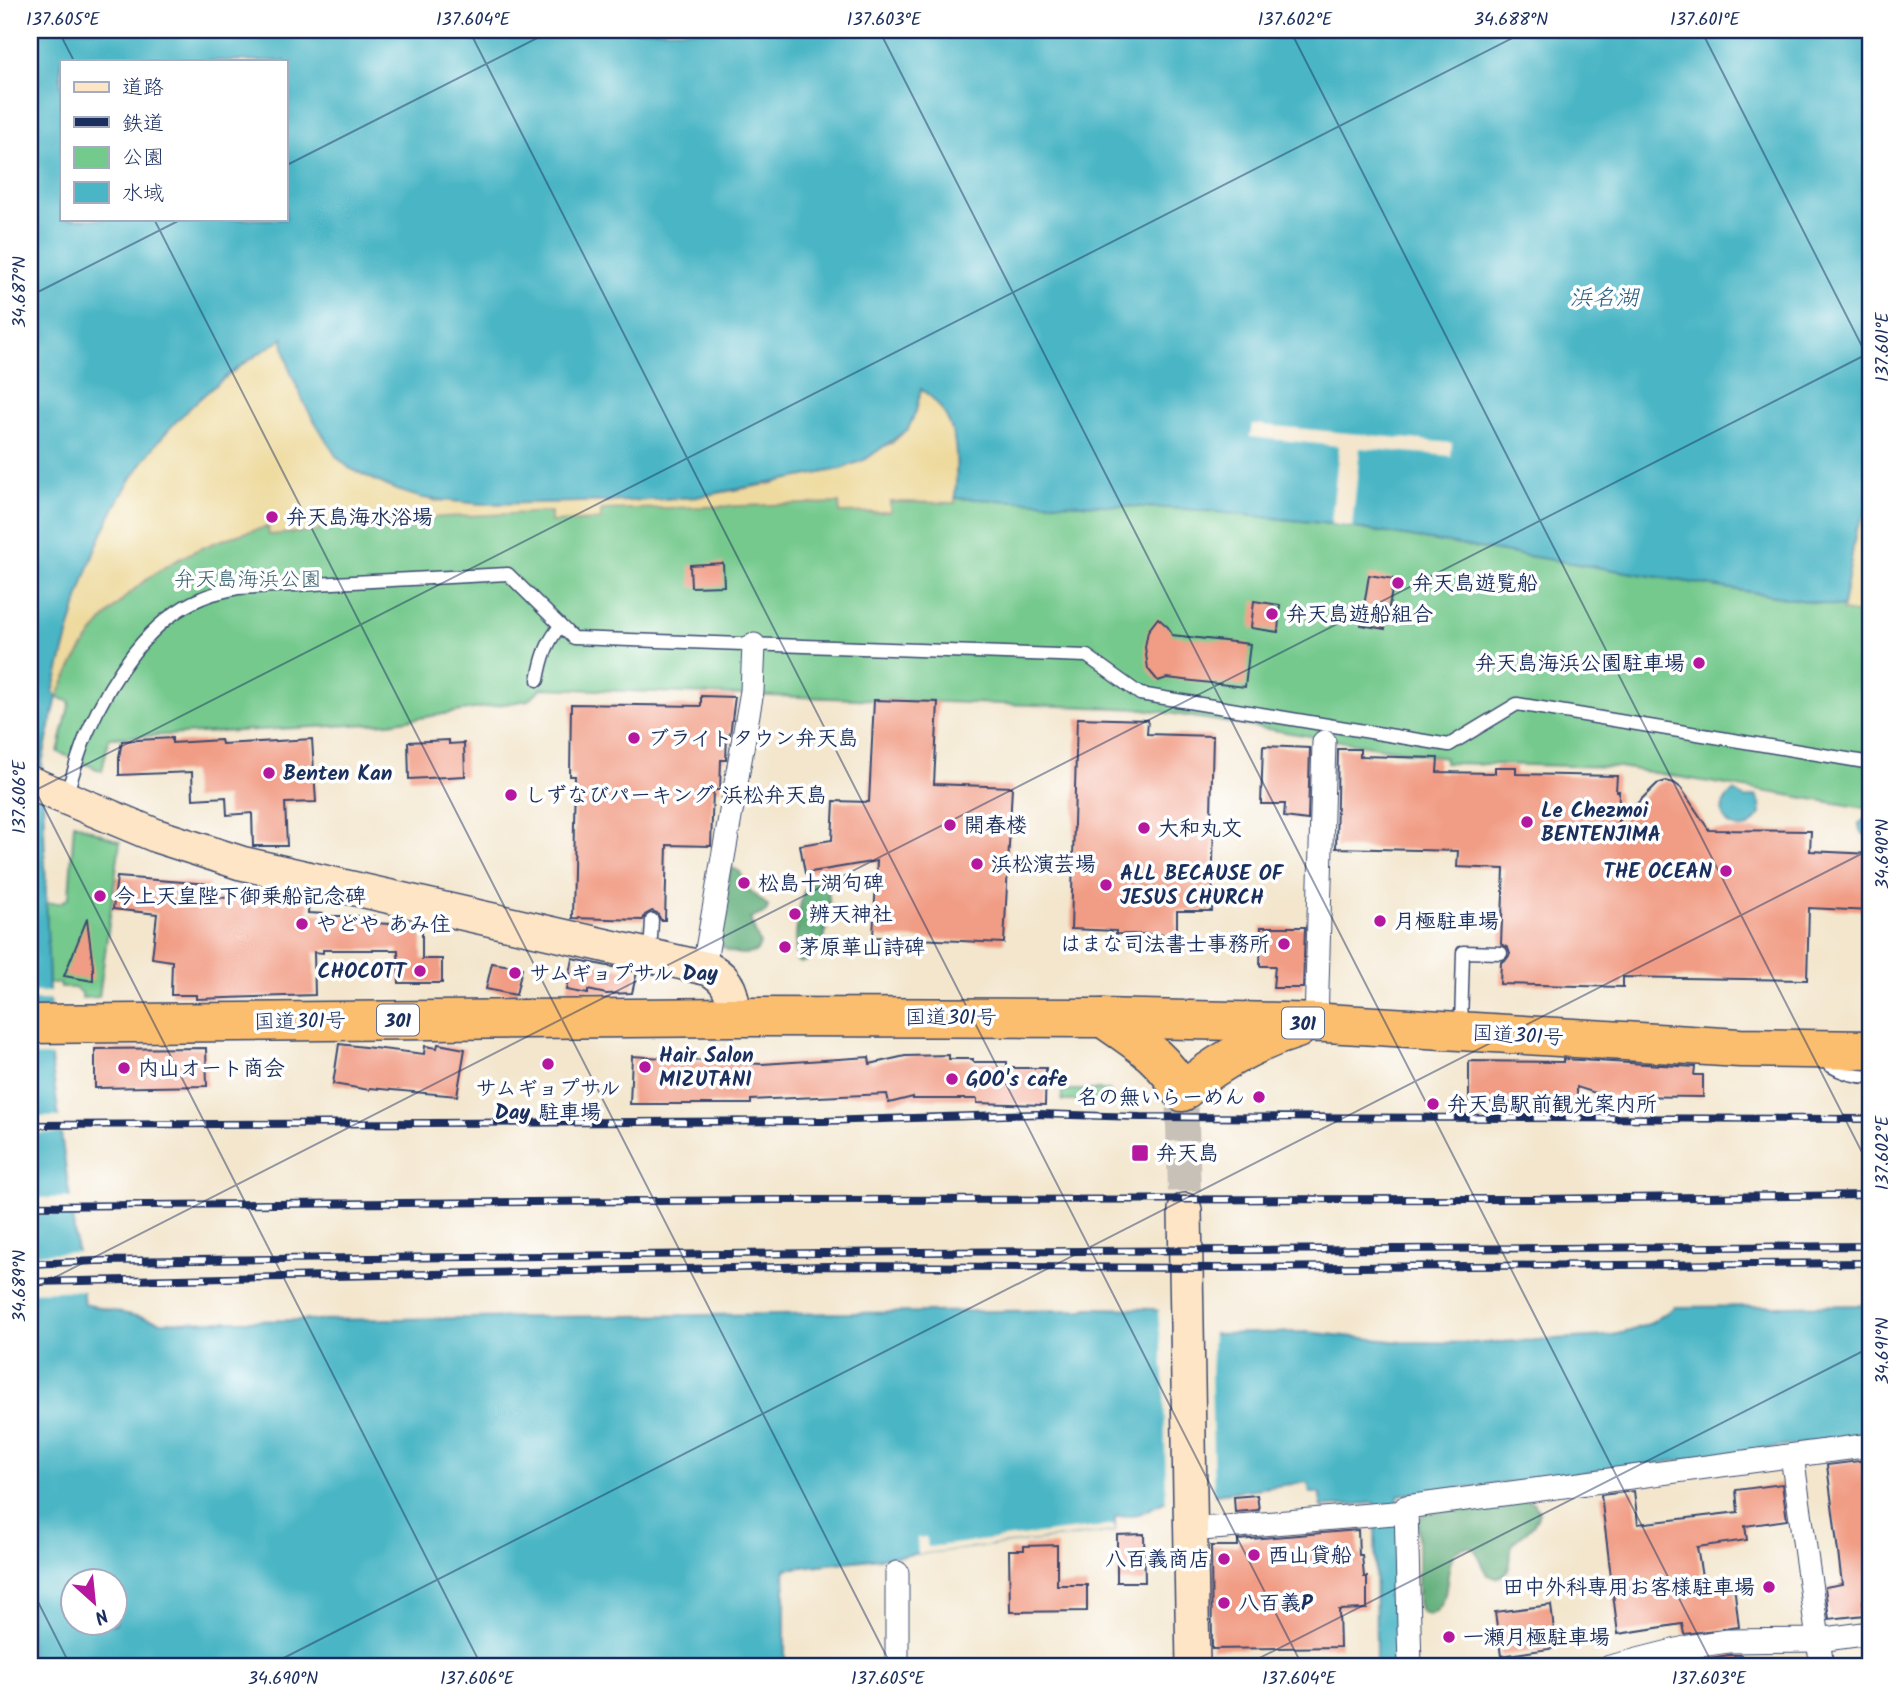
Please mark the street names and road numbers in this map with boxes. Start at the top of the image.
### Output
street label: 国道301号 [905,1002,997,1035]
road number: 301 [377,1004,419,1036]
street label: 国道301号 [254,1005,346,1040]
road number: 301 [1282,1007,1324,1038]
street label: 国道301号 [1471,1018,1565,1055]

